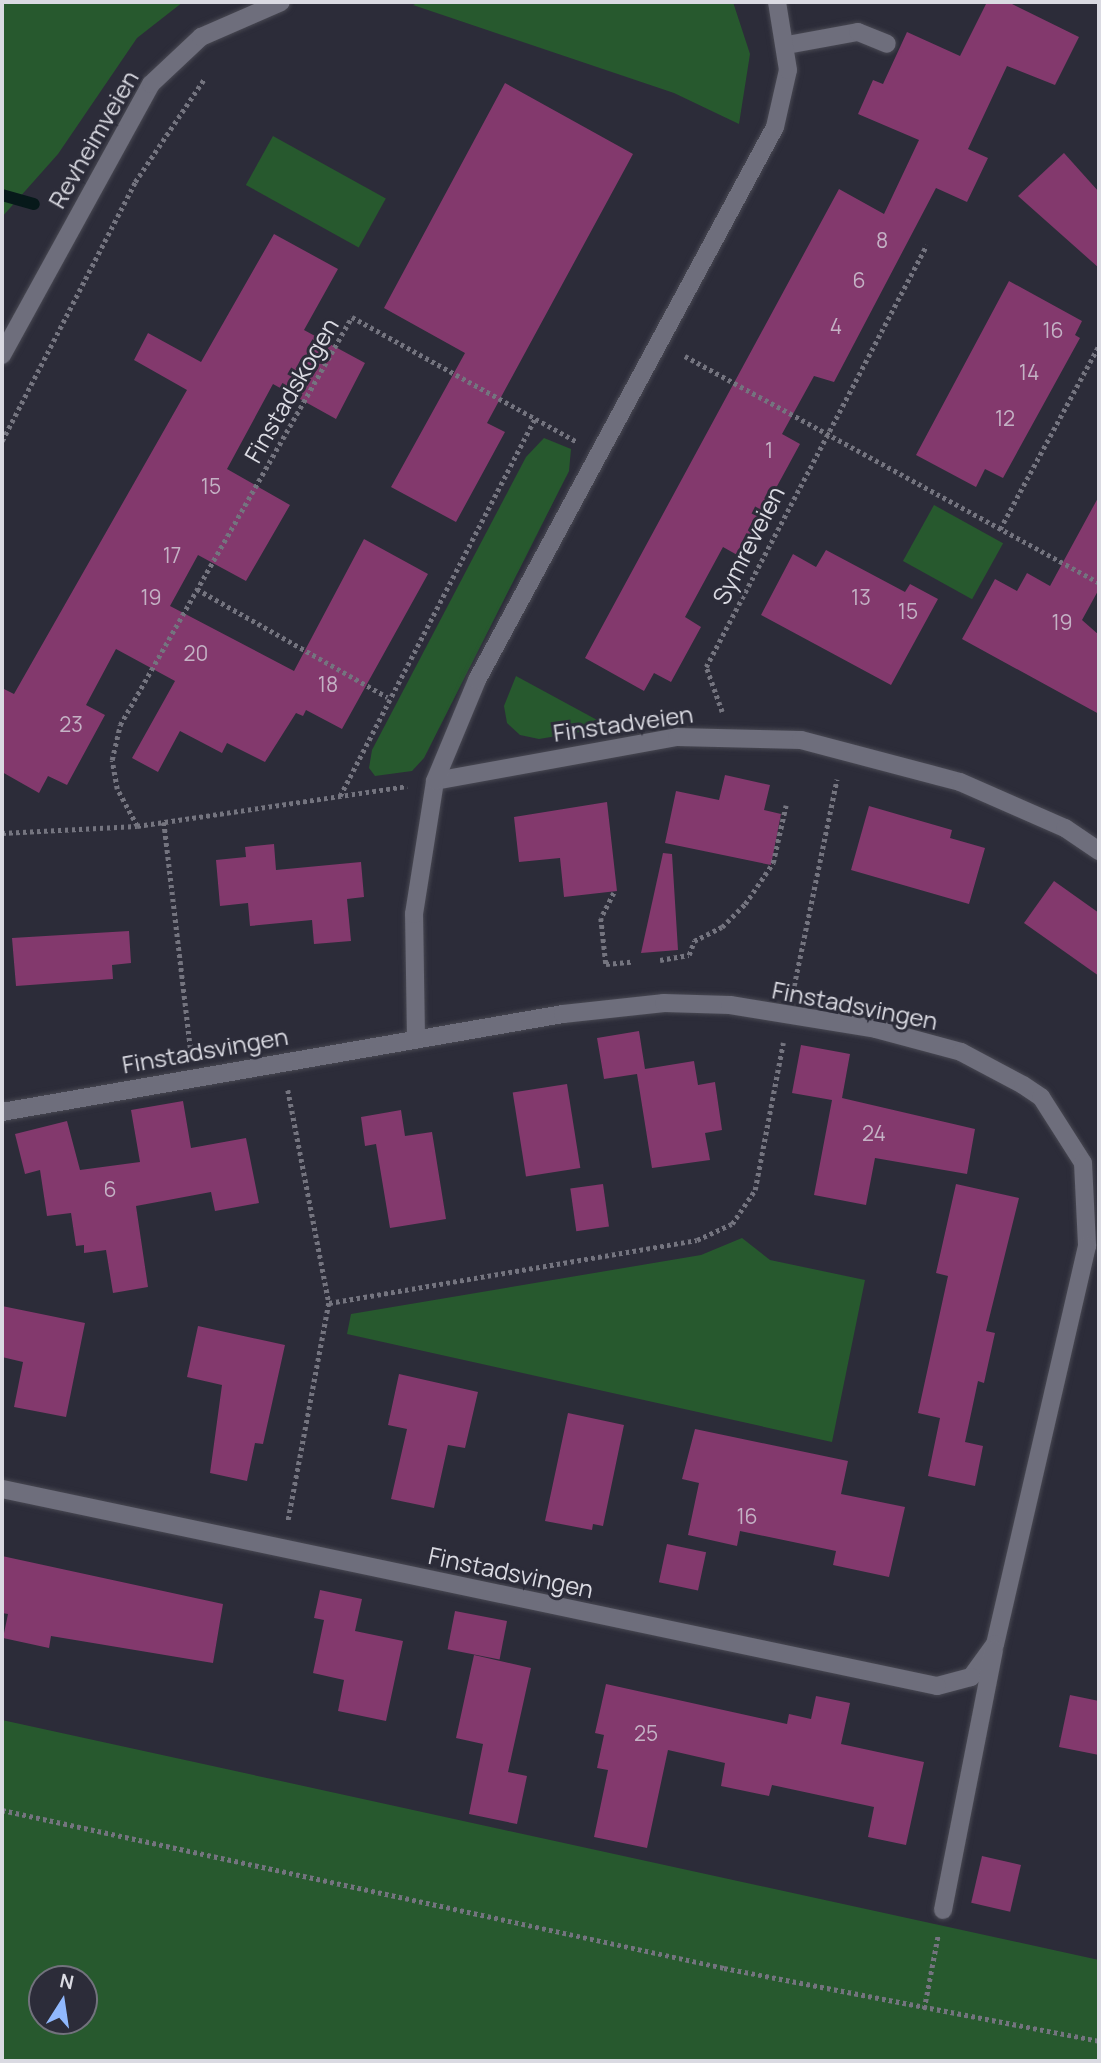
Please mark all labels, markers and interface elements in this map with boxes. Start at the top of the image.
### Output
street label: Revheimveien [42,65,144,213]
house number: 8 [876,227,888,253]
house number: 6 [852,267,866,293]
street label: Finstadskogen [238,313,344,467]
house number: 4 [830,313,842,339]
house number: 16 [1042,317,1064,343]
house number: 14 [1019,359,1039,385]
house number: 12 [995,405,1015,431]
house number: 1 [765,437,773,463]
house number: 15 [201,473,221,499]
street label: Symreveien [706,481,790,609]
house number: 17 [163,542,181,568]
house number: 19 [140,584,162,610]
house number: 13 [851,584,871,610]
house number: 15 [898,598,918,624]
house number: 19 [1051,609,1073,635]
house number: 20 [184,640,208,666]
house number: 18 [318,671,338,697]
street label: Finstadveien [551,699,695,747]
house number: 23 [59,711,83,737]
street label: Finstadsvingen [770,975,940,1035]
street label: Finstadsvingen [120,1021,290,1079]
house number: 24 [862,1120,886,1146]
house number: 6 [103,1176,117,1202]
house number: 16 [736,1503,758,1529]
street label: Finstadsvingen [426,1540,596,1604]
house number: 25 [634,1720,658,1746]
north arrow [28,1965,98,2035]
text: N [58,1967,76,1996]

